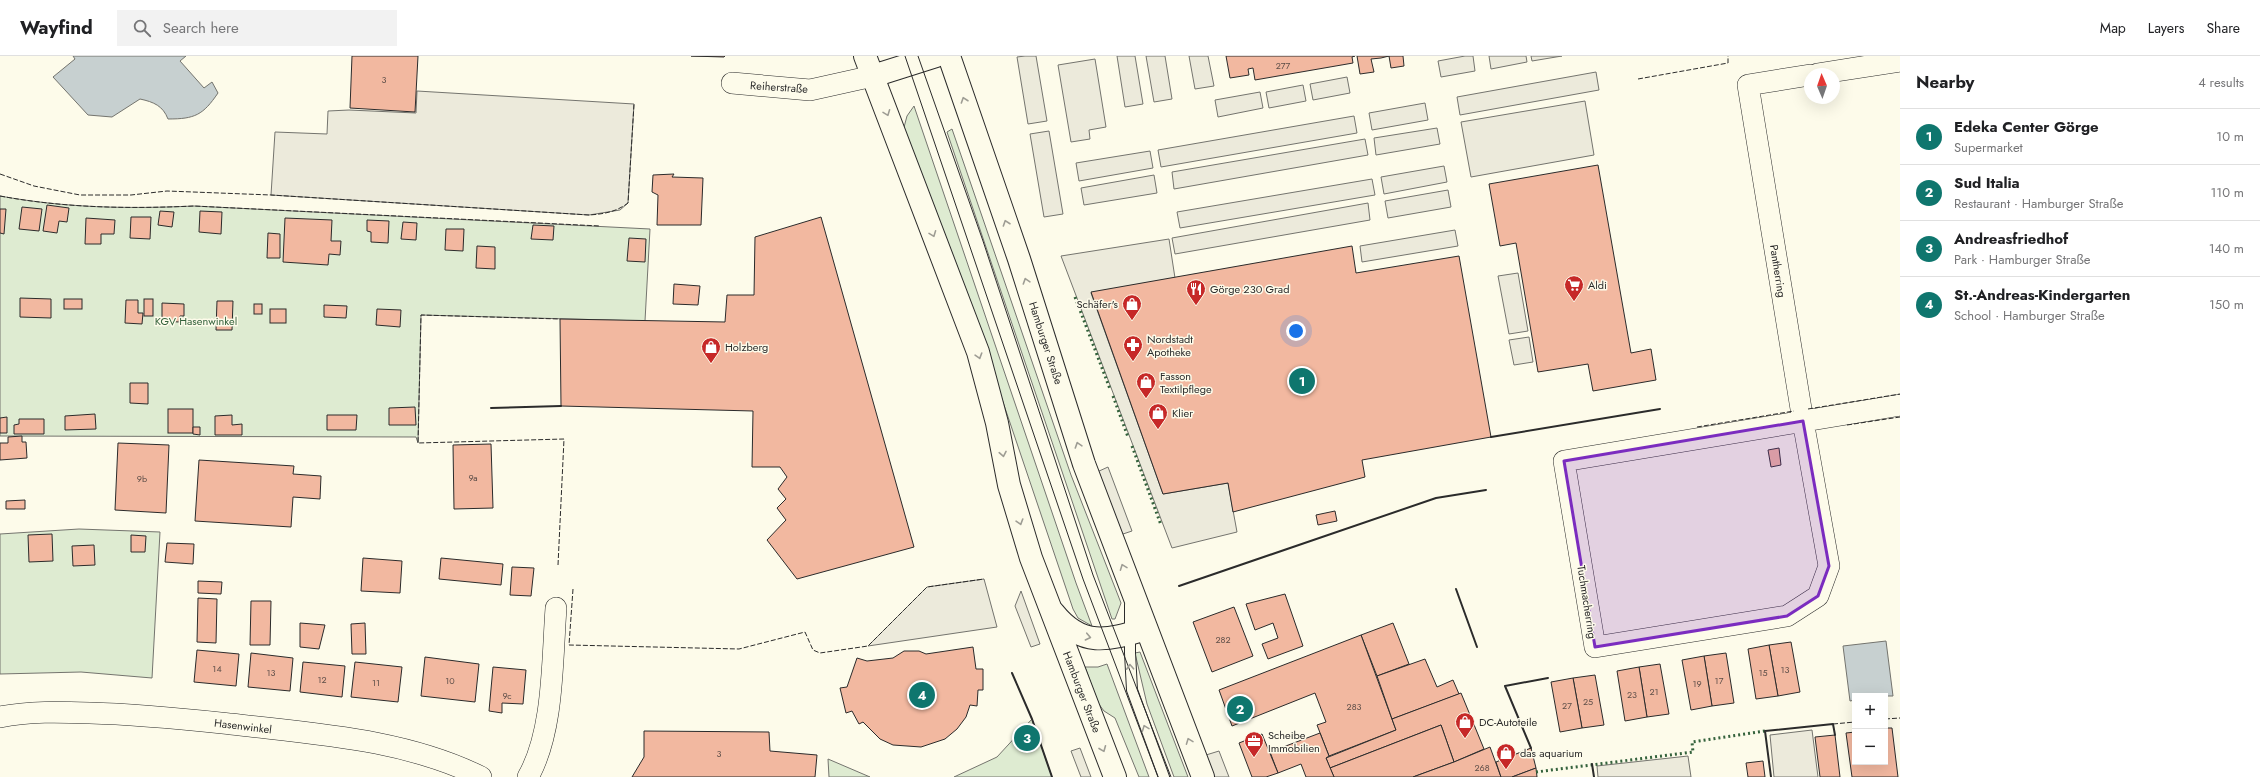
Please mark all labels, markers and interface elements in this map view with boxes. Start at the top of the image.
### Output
search box [117,10,397,46]
text: Wayfind [20,14,93,41]
icon: search [131,17,153,39]
text: Search here [163,17,239,39]
text: Map [2100,18,2126,38]
text: Layers [2148,18,2184,38]
text: Share [2206,18,2240,38]
house number: 277 [1276,59,1291,72]
north arrow [1804,68,1840,104]
text: Nearby [1916,70,1974,94]
house number: 3 [382,73,387,86]
text: 4 results [2198,73,2244,92]
street label: Reiherstraße [750,77,809,97]
one-way arrow [960,96,969,103]
one-way arrow [882,109,890,116]
text: Edeka Center Görge [1954,116,2099,138]
text: 1 [1926,127,1932,146]
text: 10 m [2216,127,2244,146]
text: Supermarket [1954,138,2023,157]
text: Sud Italia [1954,172,2020,194]
text: 2 [1925,183,1933,202]
text: 110 m [2210,183,2244,202]
text: Restaurant · Hamburger Straße [1954,194,2123,213]
one-way arrow [1003,219,1011,226]
text: Andreasfriedhof [1954,228,2068,250]
one-way arrow [929,231,937,238]
text: 3 [1925,239,1933,258]
text: 140 m [2209,239,2244,258]
street label: Pantherring [1766,243,1790,299]
text: Park · Hamburger Straße [1954,250,2091,269]
supermarket icon: Aldi [1563,274,1585,302]
place label: Aldi [1588,277,1607,293]
one-way arrow [1022,278,1031,285]
restaurant icon: Görge 230 Grad [1185,278,1207,306]
place label: Görge 230 Grad [1210,281,1289,297]
text: St.-Andreas-Kindergarten [1954,284,2130,306]
shop icon: Schäfer's [1121,293,1143,321]
text: 4 [1924,295,1934,314]
text: 150 m [2209,295,2244,314]
place label: Schäfer's [1077,296,1119,312]
street label: Hamburger Straße [1025,300,1067,387]
text: School · Hamburger Straße [1954,306,2105,325]
park label: KGV Hasenwinkel [155,313,237,329]
your location [1286,321,1306,341]
place label: Nordstadt Apotheke [1147,331,1193,360]
pharmacy icon: Nordstadt Apotheke [1122,334,1144,362]
shop icon: Holzberg [700,336,722,364]
place label: Holzberg [725,339,768,355]
one-way arrow [974,352,983,359]
pin: 1 [1289,366,1315,396]
place label: Fasson Textilpflege [1160,368,1212,397]
shop icon: Fasson Textilpflege [1135,371,1157,399]
shop icon: Klier [1147,402,1169,430]
place label: Klier [1172,405,1193,421]
one-way arrow [1074,442,1083,449]
one-way arrow [999,451,1007,457]
house number: 9a [468,471,478,484]
house number: 9b [137,472,147,485]
one-way arrow [1015,518,1024,525]
one-way arrow [1119,564,1127,571]
street label: Tuchmacherring [1573,564,1601,640]
one-way arrow [1085,633,1092,641]
house number: 282 [1215,633,1231,646]
street label: Hamburger Straße [1059,649,1105,735]
house number: 14 [212,662,222,675]
house number: 13 [1781,663,1790,676]
one-way arrow [1126,664,1135,670]
house number: 13 [267,666,276,679]
house number: 15 [1758,666,1768,679]
house number: 12 [317,673,327,686]
house number: 10 [445,674,455,687]
house number: 17 [1715,674,1724,687]
house number: 11 [372,676,380,689]
house number: 19 [1692,677,1702,690]
pin: 4 [909,680,935,710]
house number: 21 [1649,685,1659,698]
house number: 23 [1627,688,1637,701]
house number: 9c [502,689,512,702]
map controls [1852,693,1888,765]
button: + [1852,693,1888,729]
pin: 2 [1227,694,1253,724]
house number: 25 [1583,695,1593,708]
house number: 27 [1562,699,1572,712]
house number: 283 [1347,700,1362,713]
shop icon: DC-Autoteile [1454,711,1476,739]
place label: DC-Autoteile [1479,714,1537,730]
street label: Hasenwinkel [213,715,273,737]
pin: 3 [1014,723,1040,753]
one-way arrow [1142,725,1150,732]
place label: Scheibe Immobilien [1268,727,1320,756]
button: − [1852,729,1888,765]
office icon: Scheibe Immobilien [1243,730,1265,758]
one-way arrow [1186,737,1194,744]
shop icon: das aquarium [1495,742,1517,770]
one-way arrow [1099,745,1107,752]
place label: das aquarium [1520,745,1583,761]
house number: 3 [717,747,722,760]
house number: 268 [1474,761,1490,774]

